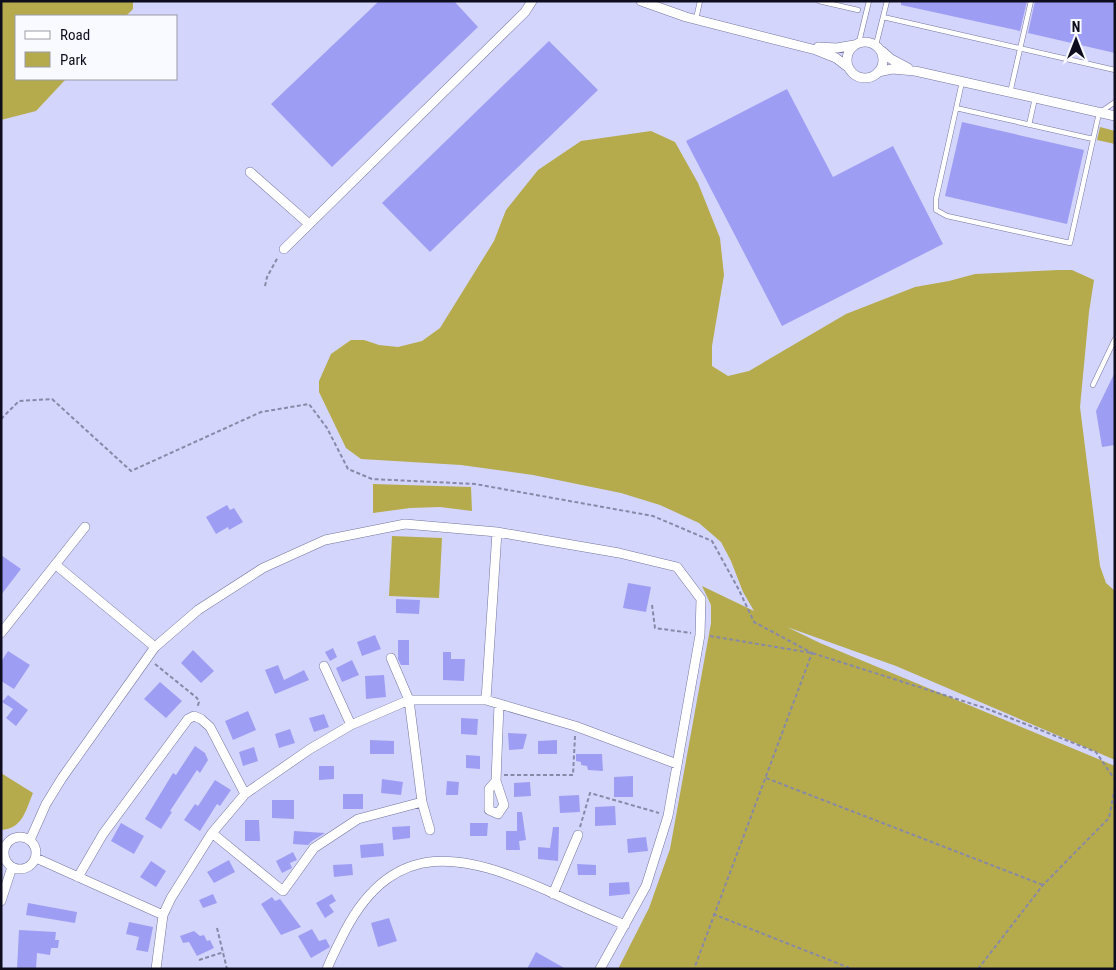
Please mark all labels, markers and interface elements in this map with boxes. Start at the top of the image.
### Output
legend [15,15,178,80]
north arrow [1051,15,1101,65]
text: N [1072,19,1080,35]
text: Road [60,26,90,44]
text: Park [60,51,87,69]

